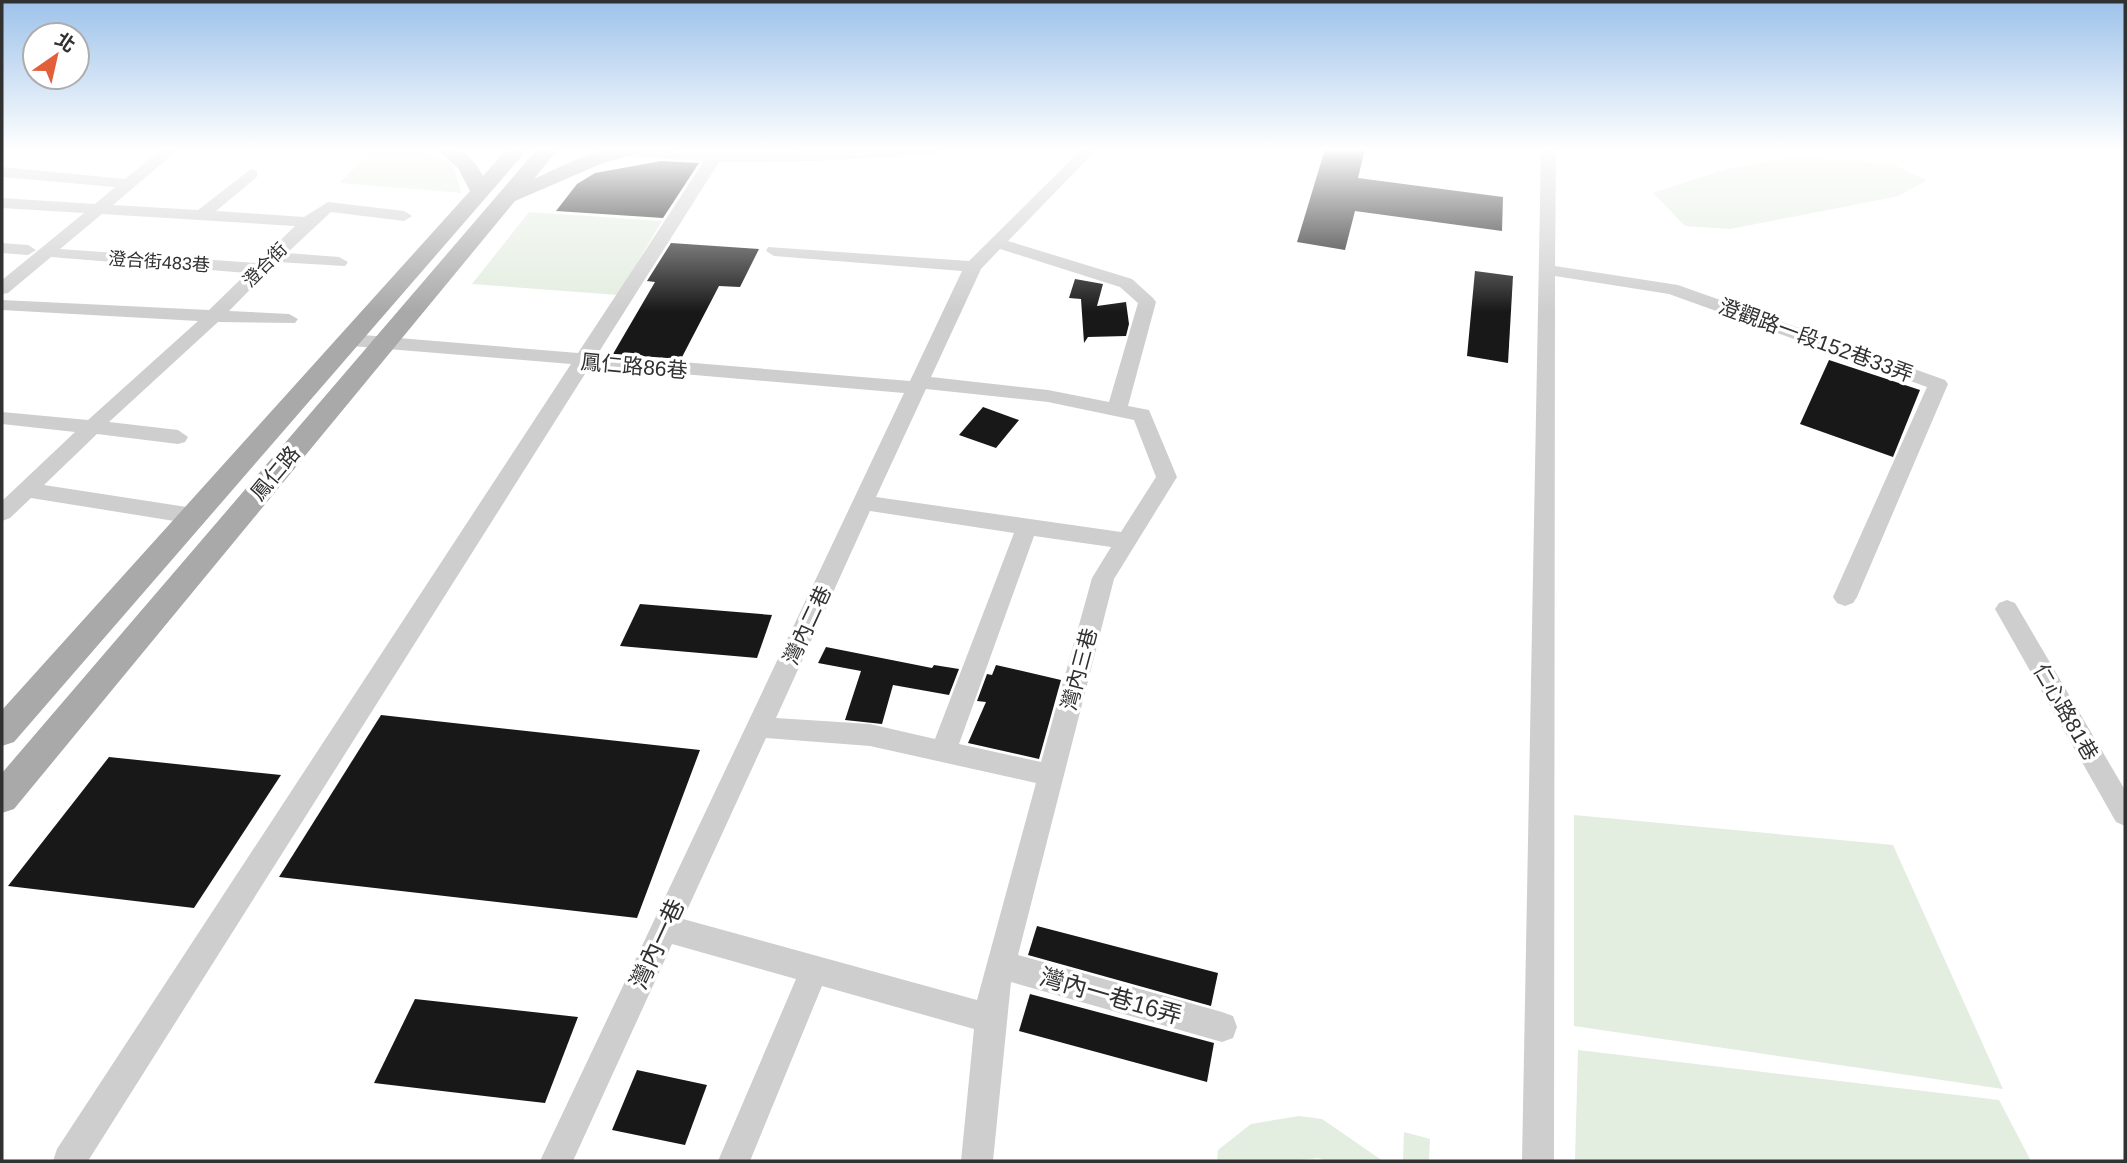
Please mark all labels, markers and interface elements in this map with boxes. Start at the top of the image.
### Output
north arrow [21,21,91,91]
text: 北 [51,28,79,56]
street label: 澄合街 [239,239,291,291]
street label: 澄合街483巷 [107,248,211,276]
street label: 澄觀路一段152巷33弄 [1716,294,1916,386]
street label: 鳳仁路86巷 [580,350,688,382]
street label: 鳳仁路 [246,441,304,505]
street label: 灣內二巷 [779,582,835,668]
street label: 灣內三巷 [1057,625,1101,713]
street label: 仁心路81巷 [2029,660,2103,764]
street label: 灣內一巷 [624,895,690,993]
street label: 灣內一巷16弄 [1037,963,1185,1029]

